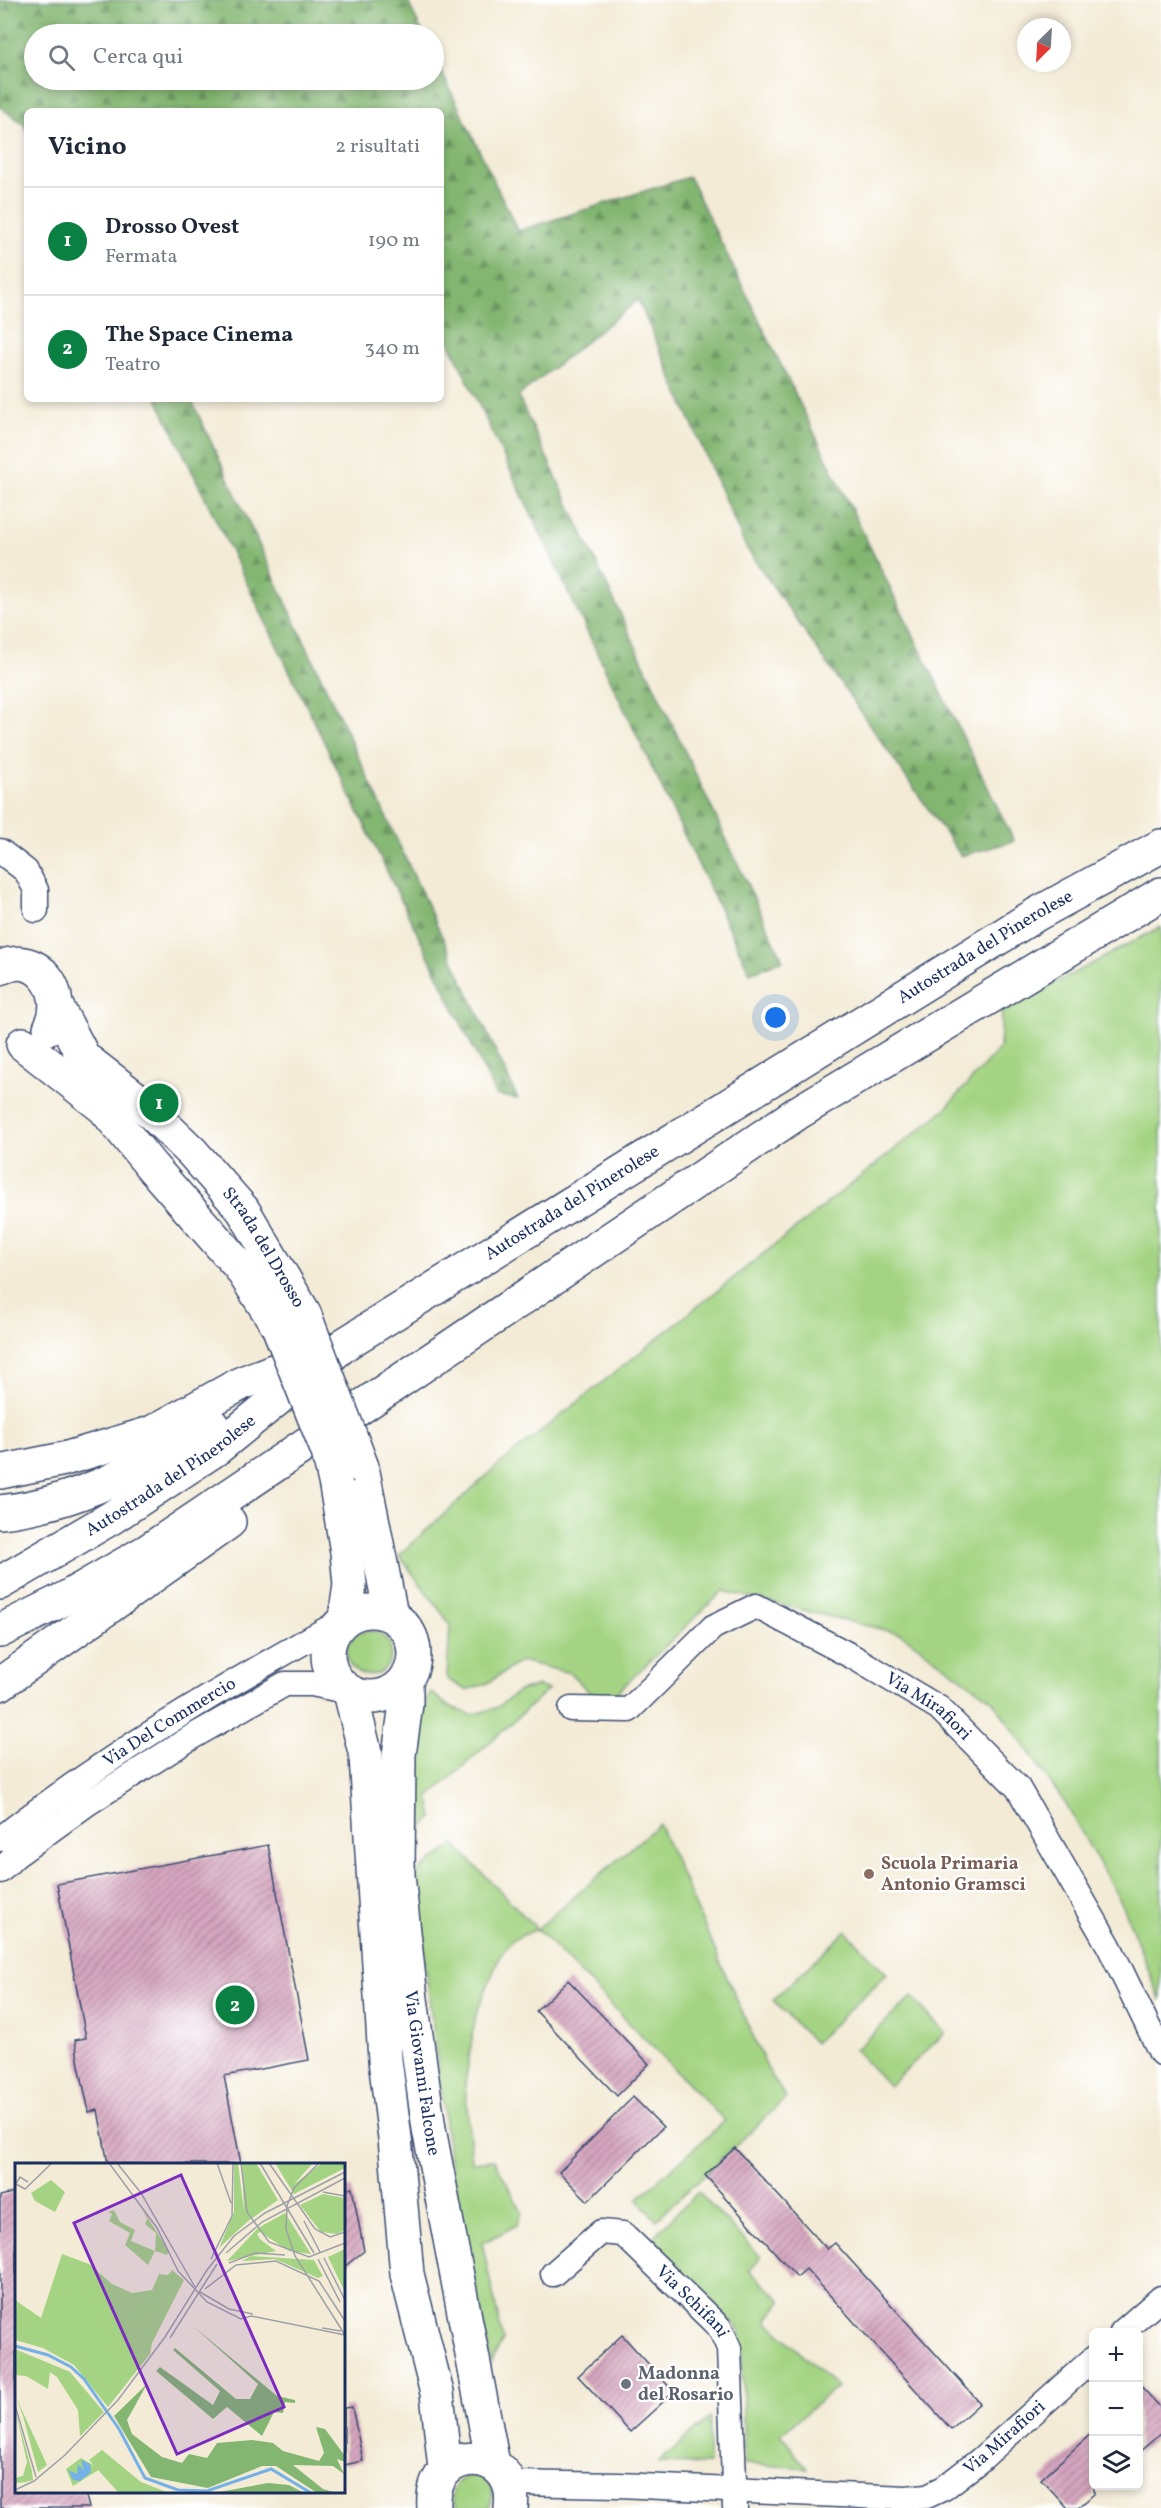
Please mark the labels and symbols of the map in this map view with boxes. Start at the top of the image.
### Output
north arrow [1017,18,1071,72]
street label: Autostrada del Pinerolese [893,884,1078,1010]
your location [761,1003,790,1032]
pin: 1 [140,1080,178,1126]
street label: Autostrada del Pinerolese [480,1139,664,1267]
street label: Strada del Drosso [216,1182,311,1313]
street label: Autostrada del Pinerolese [81,1409,261,1543]
street label: Via Mirafiori [881,1666,977,1746]
street label: Via Del Commercio [98,1671,241,1773]
place label: Scuola Primaria Antonio Gramsci [881,1852,1026,1898]
marker: Scuola Primaria Antonio Gramsci [862,1867,876,1881]
pin: 2 [216,1982,254,2028]
street label: Via Giovanni Falcone [398,1989,446,2158]
inset map [15,2163,345,2493]
street label: Via Schifani [650,2260,735,2342]
place label: Madonna del Rosario [638,2362,734,2408]
marker: Madonna del Rosario [619,2377,633,2391]
street label: Via Mirafiori [958,2395,1051,2481]

